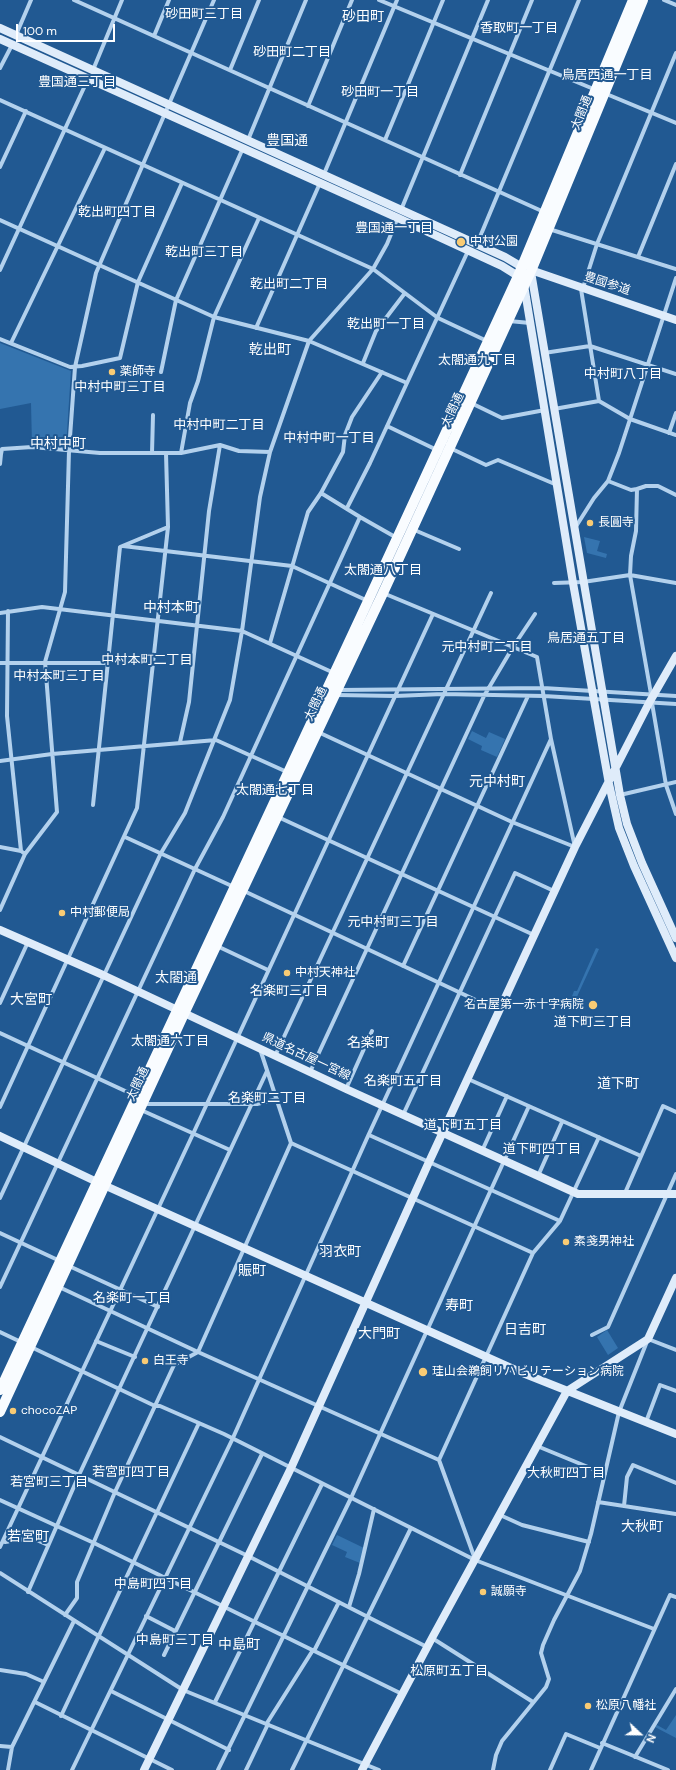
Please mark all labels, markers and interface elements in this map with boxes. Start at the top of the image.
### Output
district label: 砂田町三丁目 [165,7,243,23]
district label: 砂田町 [342,9,384,25]
scale bar [18,16,117,42]
district label: 香取町一丁目 [480,21,558,37]
text: 100 m [23,23,57,39]
district label: 砂田町二丁目 [253,45,331,61]
district label: 鳥居西通一丁目 [562,68,652,84]
district label: 豊国通三丁目 [38,75,116,91]
district label: 砂田町一丁目 [341,85,419,101]
street label: 太閤通 [569,94,595,132]
district label: 豊国通 [266,133,308,149]
district label: 乾出町四丁目 [78,205,156,221]
district label: 豊国通一丁目 [355,221,433,237]
place label: 中村公園 [470,235,518,249]
marker: 中村公園 [455,236,467,248]
district label: 乾出町三丁目 [165,245,243,261]
street label: 豊國参道 [582,270,632,298]
district label: 乾出町二丁目 [250,277,328,293]
district label: 乾出町一丁目 [347,317,425,333]
district label: 乾出町 [249,342,291,358]
district label: 太閤通九丁目 [438,353,516,369]
place label: 薬師寺 [120,365,156,379]
marker: 薬師寺 [107,367,117,377]
district label: 中村町八丁目 [584,367,662,383]
district label: 中村中町三丁目 [75,380,165,396]
street label: 太閤通 [439,391,467,429]
district label: 中村中町二丁目 [174,418,264,434]
district label: 中村中町一丁目 [284,431,374,447]
district label: 中村中町 [30,436,86,452]
place label: 長圓寺 [598,516,634,530]
marker: 長圓寺 [585,518,595,528]
district label: 太閤通八丁目 [344,563,422,579]
district label: 中村本町 [143,600,199,616]
district label: 鳥居通五丁目 [547,631,625,647]
district label: 元中村町二丁目 [442,640,532,656]
district label: 中村本町二丁目 [102,653,192,669]
district label: 中村本町三丁目 [14,669,104,685]
street label: 太閤通 [302,685,330,723]
district label: 元中村町 [469,774,525,790]
district label: 太閤通七丁目 [236,783,314,799]
place label: 中村郵便局 [70,906,130,920]
marker: 中村郵便局 [57,908,67,918]
district label: 元中村町三丁目 [348,915,438,931]
place label: 中村天神社 [295,966,355,980]
marker: 中村天神社 [282,968,292,978]
district label: 太閤通 [155,970,197,986]
district label: 名楽町三丁目 [250,984,328,1000]
district label: 大宮町 [10,992,52,1008]
place label: 名古屋第一赤十字病院 [464,998,584,1012]
marker: 名古屋第一赤十字病院 [587,999,599,1011]
district label: 道下町三丁目 [554,1015,632,1031]
street label: 県道名古屋一宮線 [259,1030,353,1084]
district label: 太閤通六丁目 [131,1034,209,1050]
district label: 名楽町 [347,1035,389,1051]
street label: 太閤通 [124,1065,152,1103]
district label: 名楽町五丁目 [364,1074,442,1090]
district label: 道下町 [597,1076,639,1092]
district label: 名楽町二丁目 [228,1091,306,1107]
district label: 道下町五丁目 [424,1118,502,1134]
district label: 道下町四丁目 [503,1142,581,1158]
place label: 素戔男神社 [574,1235,634,1249]
marker: 素戔男神社 [561,1237,571,1247]
district label: 羽衣町 [319,1244,361,1260]
district label: 賑町 [238,1263,266,1279]
district label: 名楽町一丁目 [93,1291,171,1307]
district label: 寿町 [445,1298,473,1314]
district label: 日吉町 [504,1322,546,1338]
district label: 大門町 [358,1326,400,1342]
place label: 白王寺 [153,1354,189,1368]
marker: 白王寺 [140,1356,150,1366]
place label: 珪山会鵜飼リハビリテーション病院 [432,1365,624,1379]
marker: 珪山会鵜飼リハビリテーション病院 [417,1366,429,1378]
place label: chocoZAP [21,1404,77,1418]
marker: chocoZAP [8,1406,18,1416]
district label: 若宮町四丁目 [92,1465,170,1481]
district label: 大秋町四丁目 [527,1466,605,1482]
district label: 若宮町三丁目 [10,1475,88,1491]
district label: 大秋町 [621,1519,663,1535]
district label: 若宮町 [7,1529,49,1545]
district label: 中島町四丁目 [114,1577,192,1593]
place label: 誠願寺 [491,1585,527,1599]
marker: 誠願寺 [478,1587,488,1597]
district label: 中島町三丁目 [136,1633,214,1649]
district label: 中島町 [218,1637,260,1653]
district label: 松原町五丁目 [410,1664,488,1680]
place label: 松原八幡社 [596,1699,656,1713]
marker: 松原八幡社 [583,1701,593,1711]
north arrow [620,1714,660,1754]
text: N [643,1732,659,1745]

